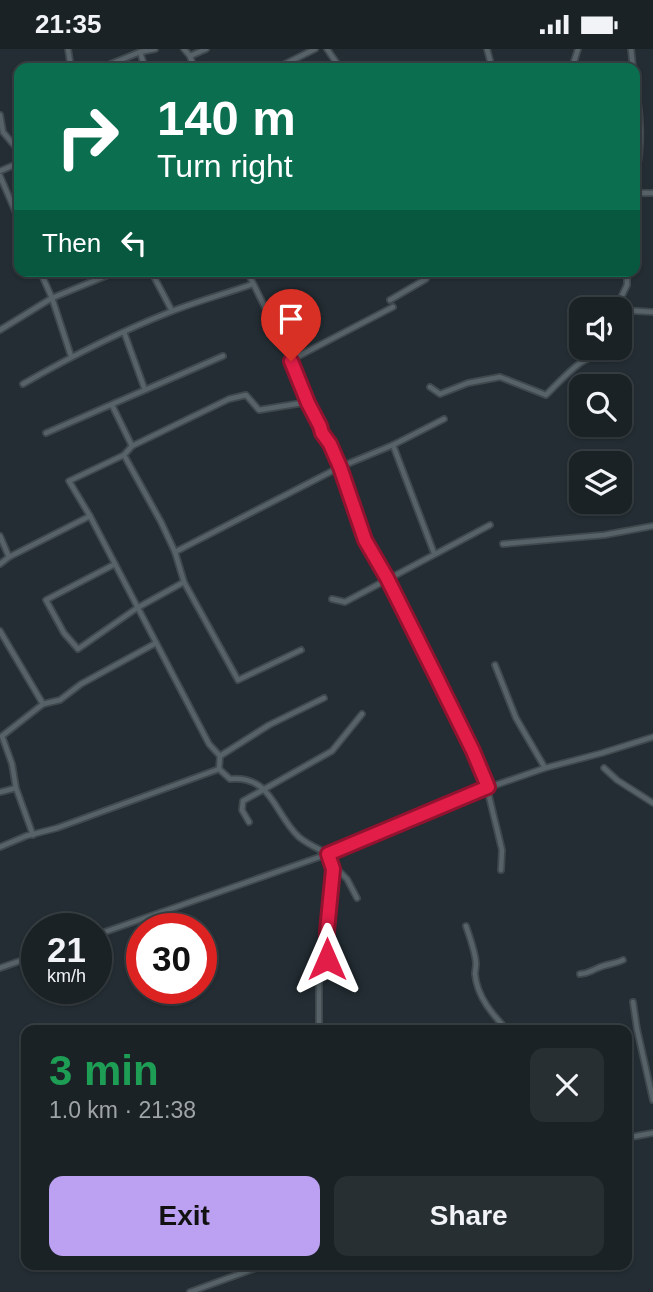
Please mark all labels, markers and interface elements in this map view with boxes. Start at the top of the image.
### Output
text: 21:35 [35,9,102,39]
icon: right [42,91,133,182]
text: 140 m [157,91,296,145]
text: Turn right [157,148,293,184]
icon: left [115,224,153,262]
text: Then [42,228,101,258]
pin [261,289,321,361]
map controls [569,297,632,514]
button: sound [569,297,632,360]
icon: arrive [272,300,310,338]
button: search [569,374,632,437]
button: layers [569,451,632,514]
speed limit sign: 30 [126,913,217,1004]
position arrow [290,922,364,996]
text: 21 [47,930,86,969]
text: km/h [47,966,86,986]
text: 3 min [49,1047,159,1094]
button: close [530,1048,604,1122]
text: 1.0 km · 21:38 [49,1097,196,1123]
button: Exit [49,1176,320,1256]
button: Share [334,1176,604,1256]

